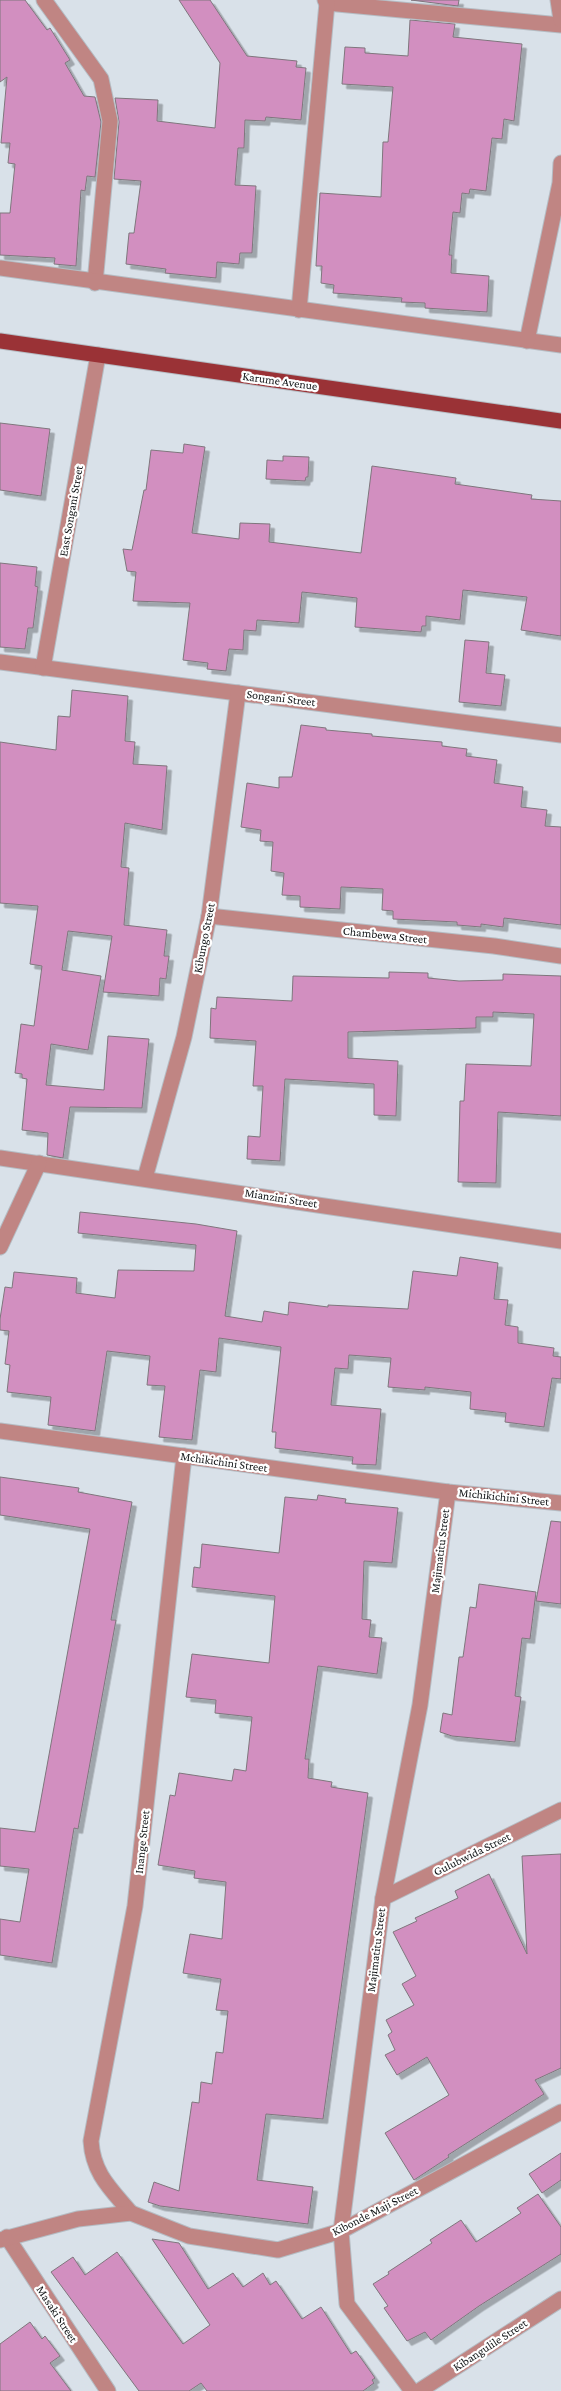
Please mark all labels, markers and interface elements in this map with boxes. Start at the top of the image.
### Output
street label: Karume Avenue [242,369,318,393]
street label: East Songani Street [56,463,86,558]
street label: Songani Street [246,687,317,709]
street label: Kibungo Street [190,901,218,974]
street label: Chambewa Street [342,924,429,947]
street label: Mianzini Street [244,1185,319,1211]
street label: Mchikichini Street [180,1449,269,1475]
street label: Michikichini Street [458,1485,551,1509]
street label: Majimatitu Street [428,1507,452,1594]
street label: Inange Street [132,1809,152,1874]
street label: Gulubwida Street [431,1829,514,1879]
street label: Majimatitu Street [364,1906,388,1993]
street label: Kibonde Maji Street [330,2183,421,2239]
street label: Masaki Street [33,2283,81,2346]
street label: Kibangulile Street [450,2315,530,2374]

